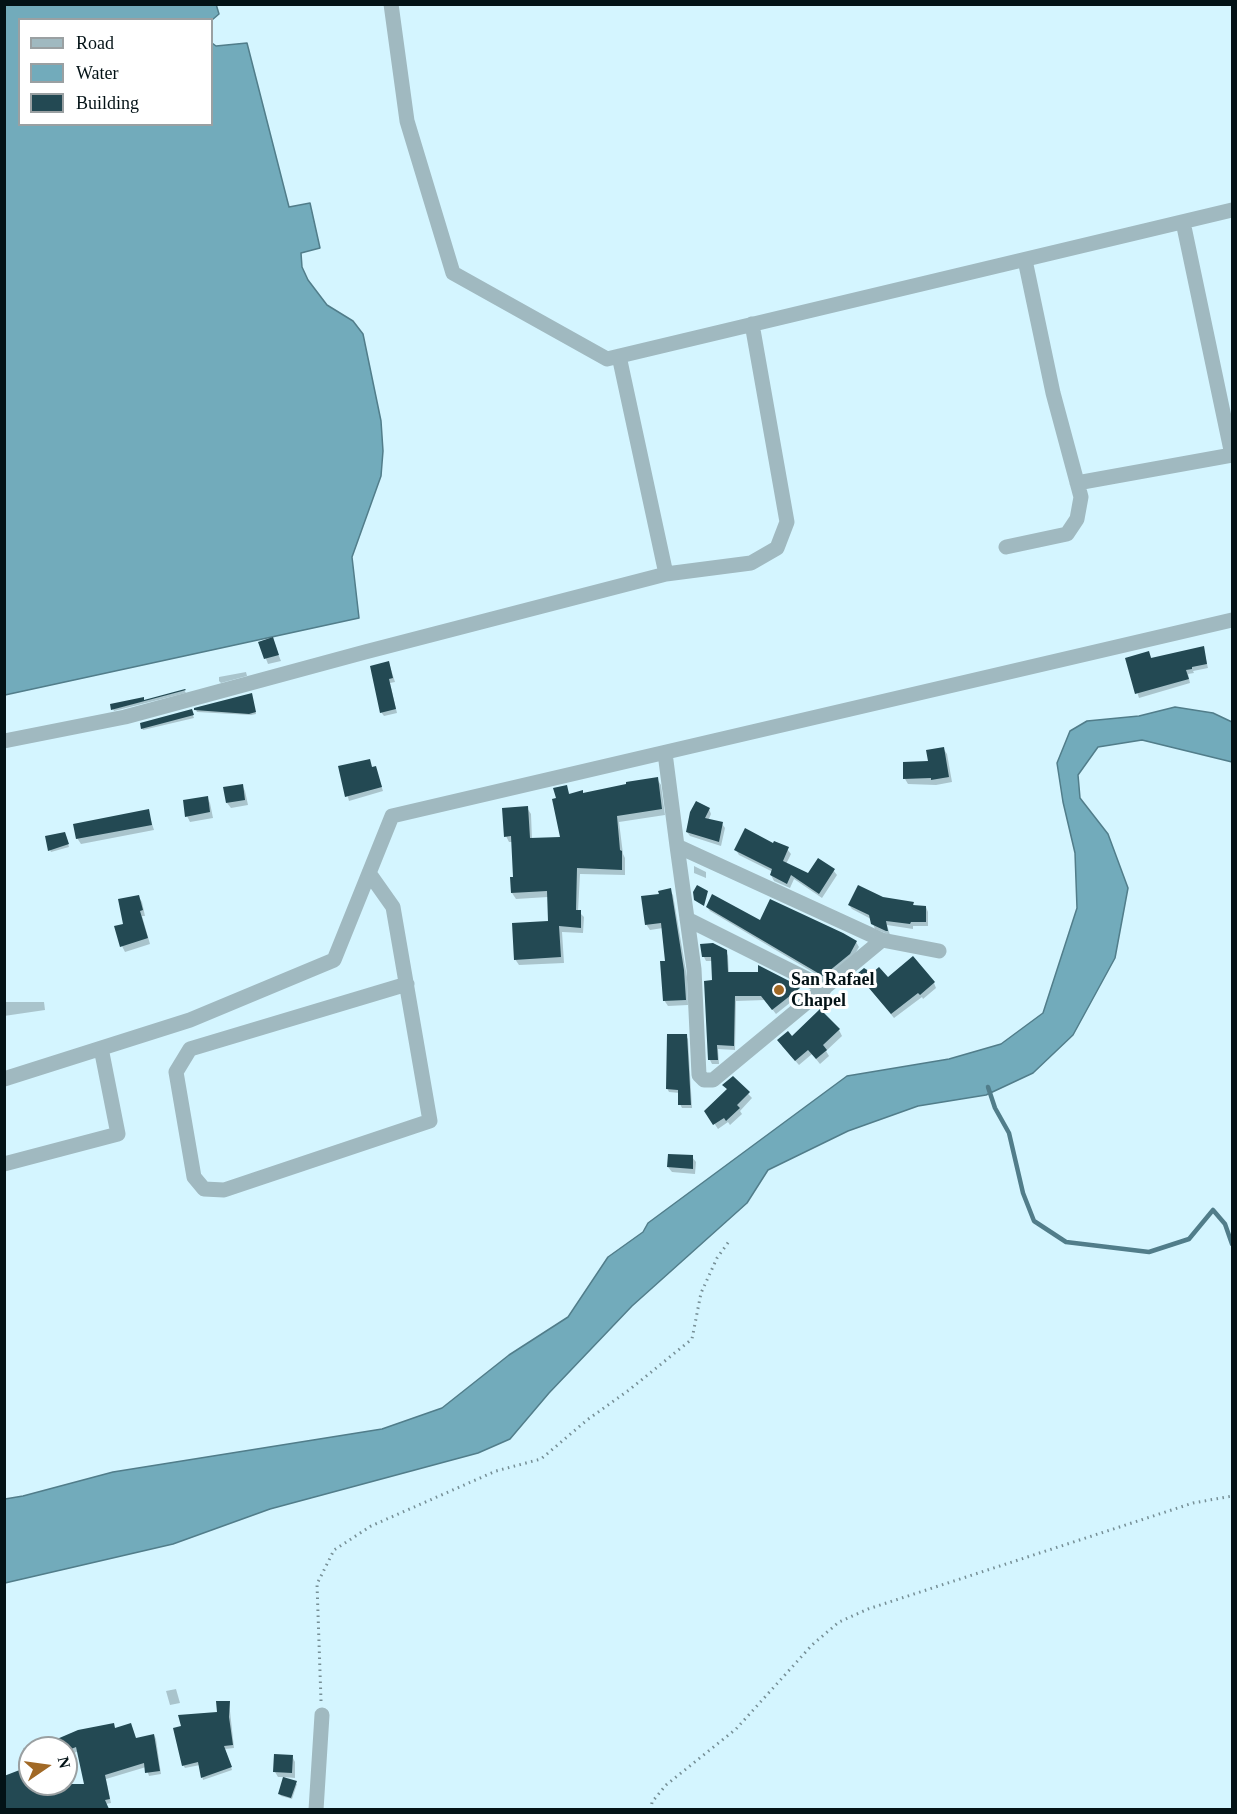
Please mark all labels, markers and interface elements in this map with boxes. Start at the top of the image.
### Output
legend [18,18,213,126]
text: Road [76,33,114,53]
text: Water [76,63,119,83]
text: Building [76,93,139,113]
place label: San Rafael Chapel [791,969,875,1012]
marker: San Rafael Chapel [772,983,786,997]
north arrow [18,1736,78,1796]
text: N [54,1755,74,1770]

